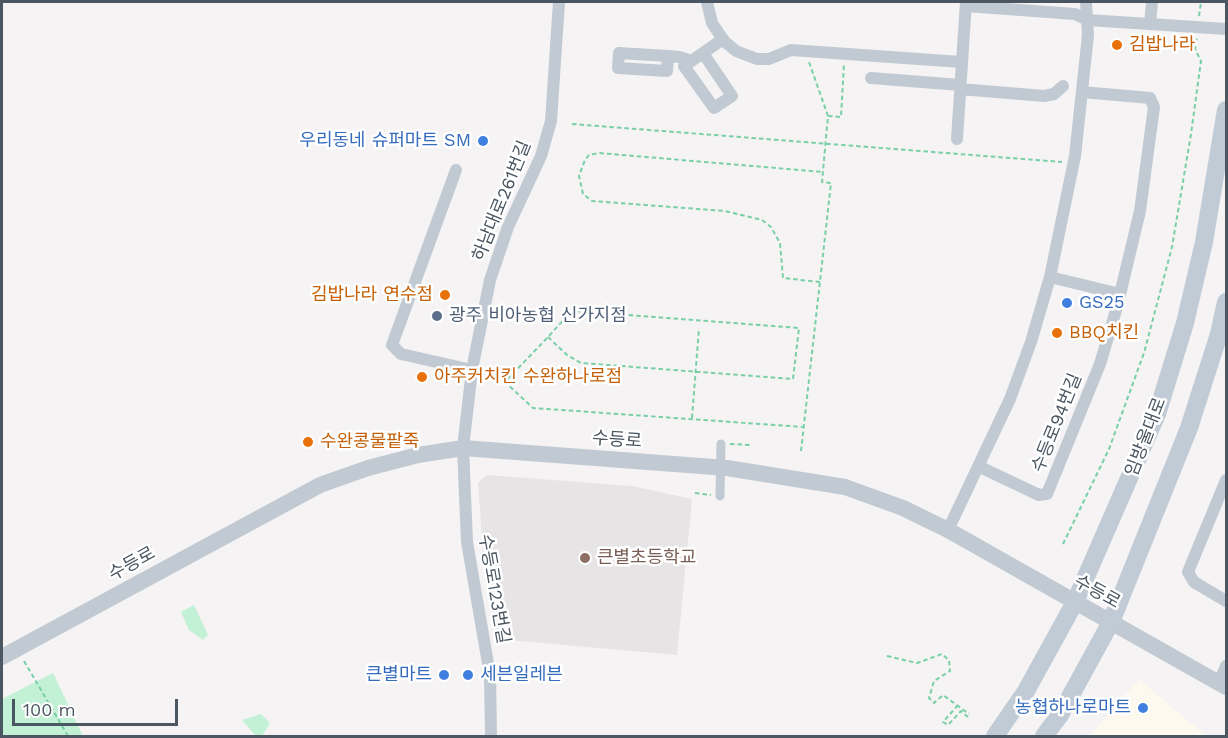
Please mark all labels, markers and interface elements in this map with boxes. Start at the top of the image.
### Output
place label: 김밥나라 [1129,34,1195,56]
marker: 김밥나라 [1110,38,1124,52]
place label: 우리동네 슈퍼마트 SM [299,130,471,152]
marker: 우리동네 슈퍼마트 SM [476,134,490,148]
street label: 하남대로261번길 [468,138,536,264]
place label: 김밥나라 연수점 [311,284,433,306]
marker: 김밥나라 연수점 [438,288,452,302]
place label: GS25 [1079,292,1125,314]
marker: GS25 [1060,296,1074,310]
place label: 광주 비아농협 신가지점 [449,305,627,327]
marker: 광주 비아농협 신가지점 [430,309,444,323]
place label: BBQ치킨 [1069,322,1139,344]
marker: BBQ치킨 [1050,326,1064,340]
place label: 아주커치킨 수완하나로점 [434,366,622,388]
marker: 아주커치킨 수완하나로점 [415,370,429,384]
street label: 수등로94번길 [1027,370,1087,476]
street label: 임방울대로 [1121,394,1171,480]
street label: 수등로 [591,427,643,453]
place label: 수완콩물팥죽 [320,431,419,453]
marker: 수완콩물팥죽 [301,435,315,449]
street label: 수등로123번길 [474,533,514,645]
street label: 수등로 [105,543,159,585]
place label: 큰별초등학교 [597,547,696,569]
marker: 큰별초등학교 [578,551,592,565]
street label: 수등로 [1070,571,1124,613]
place label: 큰별마트 [366,664,432,686]
place label: 세븐일레븐 [480,664,563,686]
marker: 큰별마트 [437,668,451,682]
marker: 세븐일레븐 [461,668,475,682]
scale bar [15,687,182,725]
place label: 농협하나로마트 [1015,697,1131,719]
text: 100 m [23,699,76,720]
marker: 농협하나로마트 [1136,701,1150,715]

